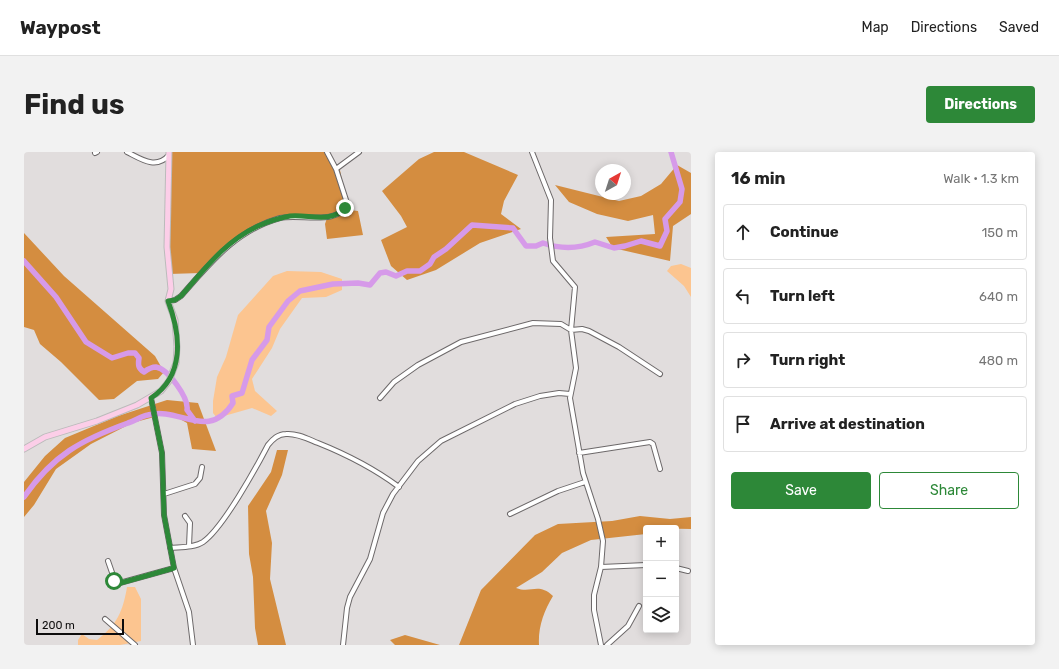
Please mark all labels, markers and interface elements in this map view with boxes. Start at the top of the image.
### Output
text: Waypost [20,16,101,39]
text: Map [862,19,889,36]
text: Directions [911,19,977,36]
text: Saved [999,19,1039,36]
button: Directions [926,86,1035,123]
text: Find us [24,88,124,121]
north arrow [595,164,631,200]
text: 16 min [731,168,786,188]
text: Walk · 1.3 km [943,171,1019,186]
route end [336,199,354,217]
icon: ahead [732,221,754,243]
text: Continue [770,223,839,241]
text: 150 m [982,225,1018,240]
icon: left [732,285,754,307]
text: Turn left [770,287,835,305]
text: 640 m [979,289,1018,304]
icon: right [732,349,754,371]
text: Turn right [770,351,845,369]
text: 480 m [979,353,1018,368]
icon: arrive [732,413,754,435]
text: Arrive at destination [770,415,925,433]
button: Save [731,472,871,509]
button: Share [879,472,1019,509]
map controls [643,525,679,633]
button: + [643,525,679,561]
button: − [643,561,679,597]
route start [105,572,123,590]
button: layers [643,597,679,633]
scale bar [36,617,124,636]
text: 200 m [42,619,75,632]

